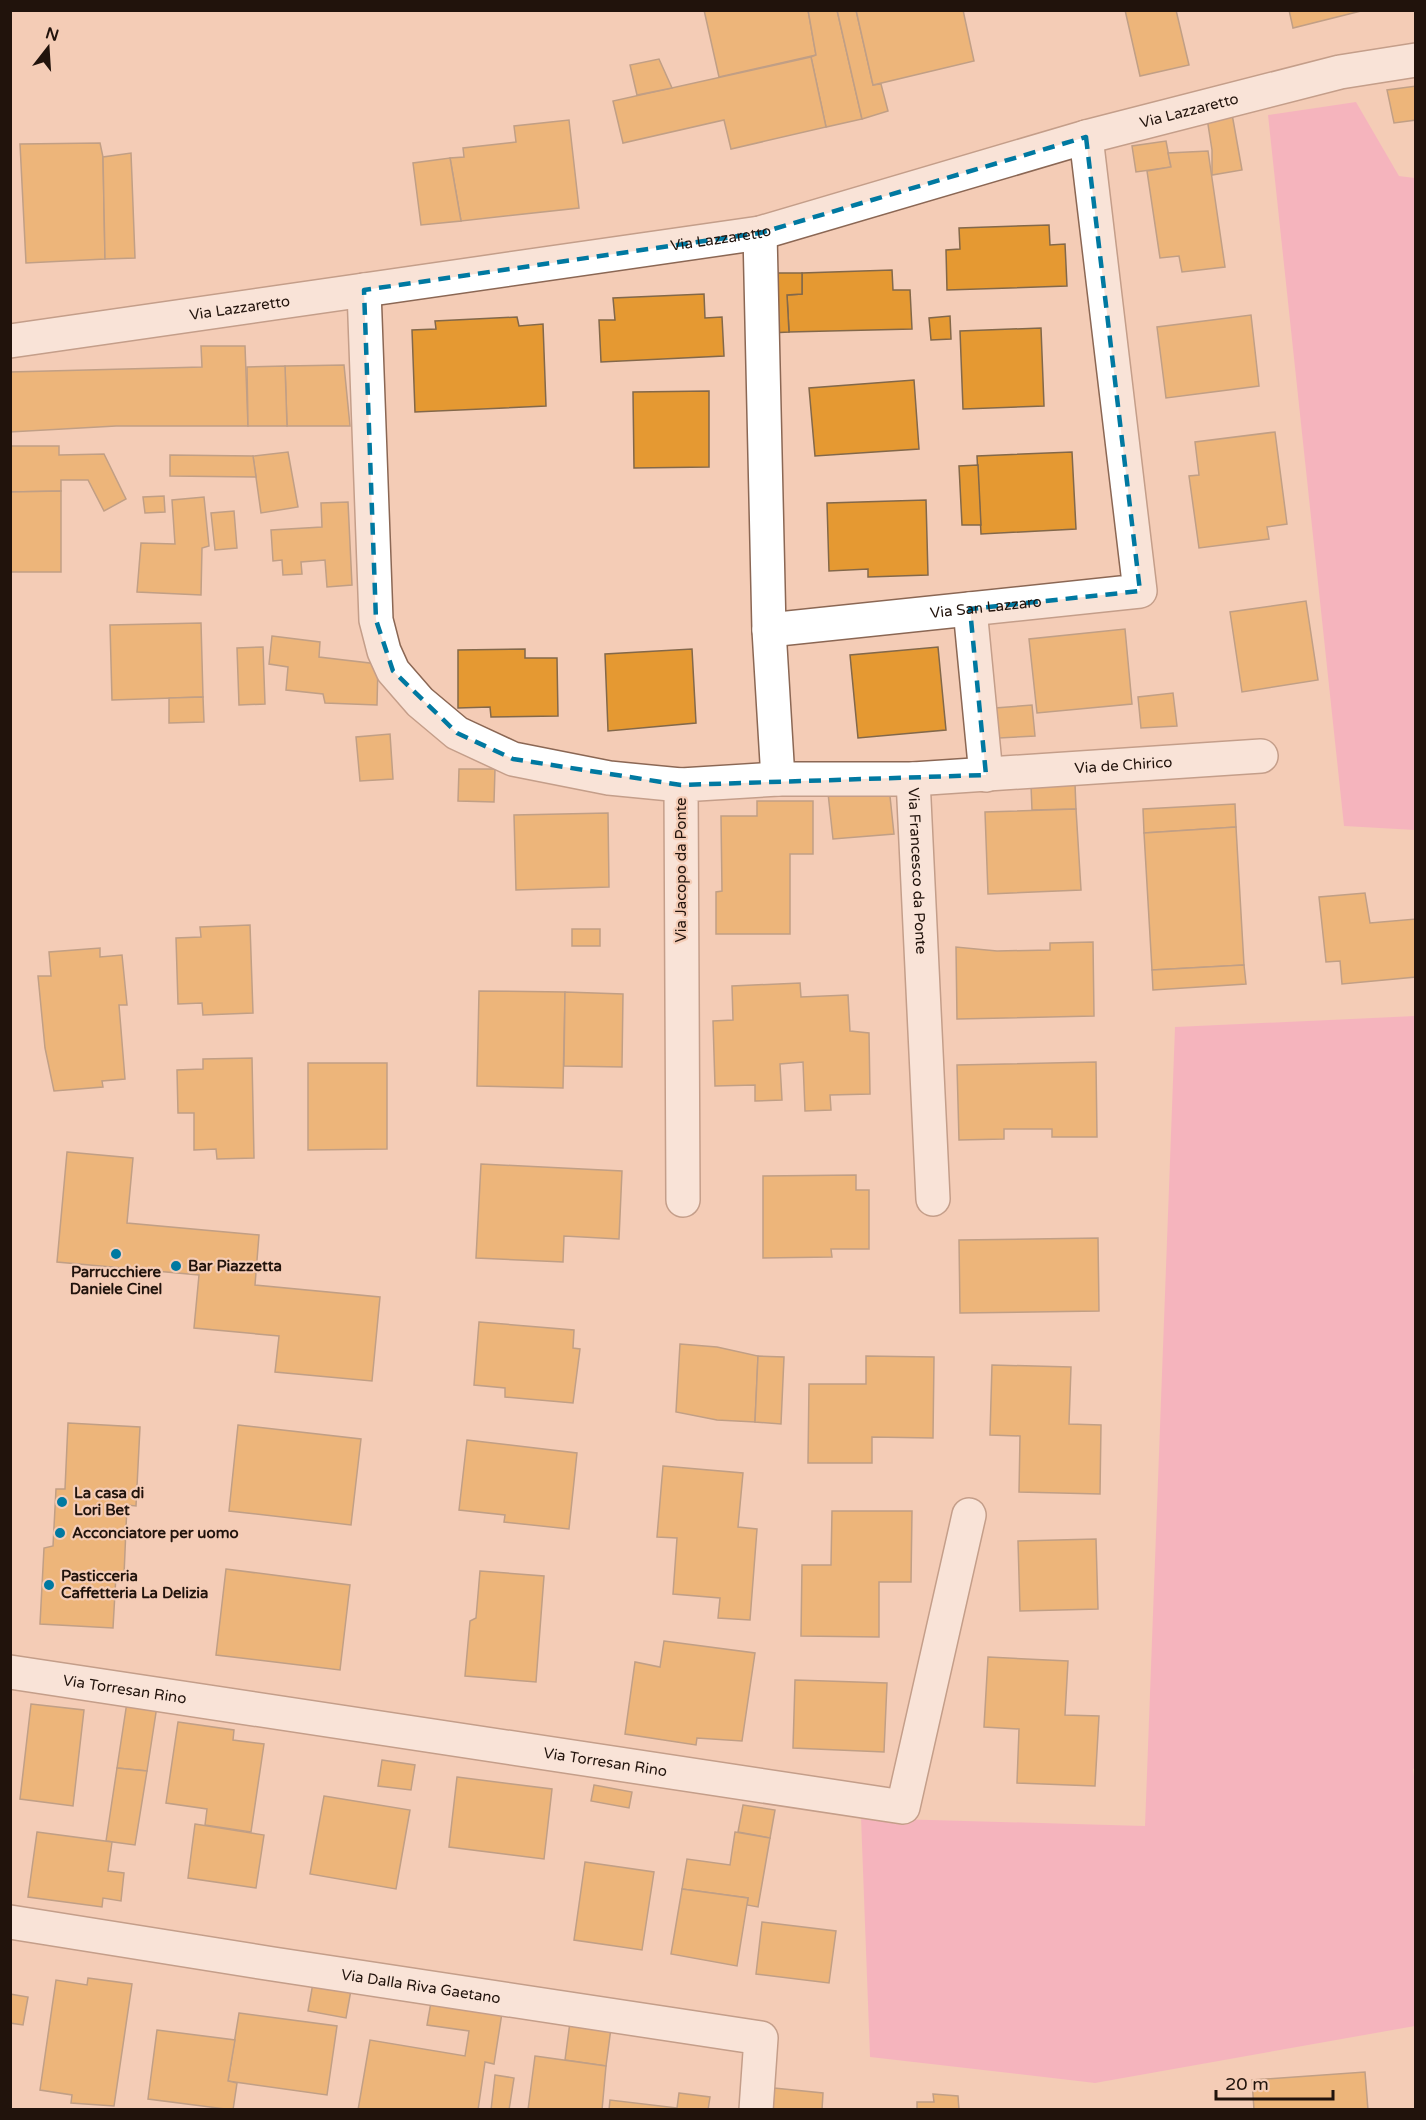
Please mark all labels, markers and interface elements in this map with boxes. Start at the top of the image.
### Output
north arrow [18,18,78,78]
text: N [43,23,61,46]
street label: Via Lazzaretto [1138,89,1240,132]
street label: Via Lazzaretto [669,221,773,255]
street label: Via Lazzaretto [188,292,291,324]
street label: Via San Lazzaro [929,592,1043,622]
street label: Via de Chirico [1074,753,1173,777]
street label: Via Francesco da Ponte [904,787,930,955]
street label: Via Jacopo da Ponte [672,797,690,943]
marker: Parrucchiere Daniele Cinel [109,1247,123,1261]
place label: Bar Piazzetta [188,1257,282,1275]
marker: Bar Piazzetta [169,1259,183,1273]
place label: Parrucchiere Daniele Cinel [70,1263,162,1298]
place label: La casa di Lori Bet [74,1484,144,1519]
marker: La casa di Lori Bet [55,1495,69,1509]
place label: Acconciatore per uomo [72,1524,239,1543]
marker: Acconciatore per uomo [53,1526,67,1540]
place label: Pasticceria Caffetteria La Delizia [61,1567,209,1602]
marker: Pasticceria Caffetteria La Delizia [42,1578,56,1592]
street label: Via Torresan Rino [62,1671,188,1708]
street label: Via Torresan Rino [542,1744,668,1780]
street label: Via Dalla Riva Gaetano [340,1965,502,2007]
scale bar [1216,2063,1333,2101]
text: 20 m [1225,2073,1269,2095]

